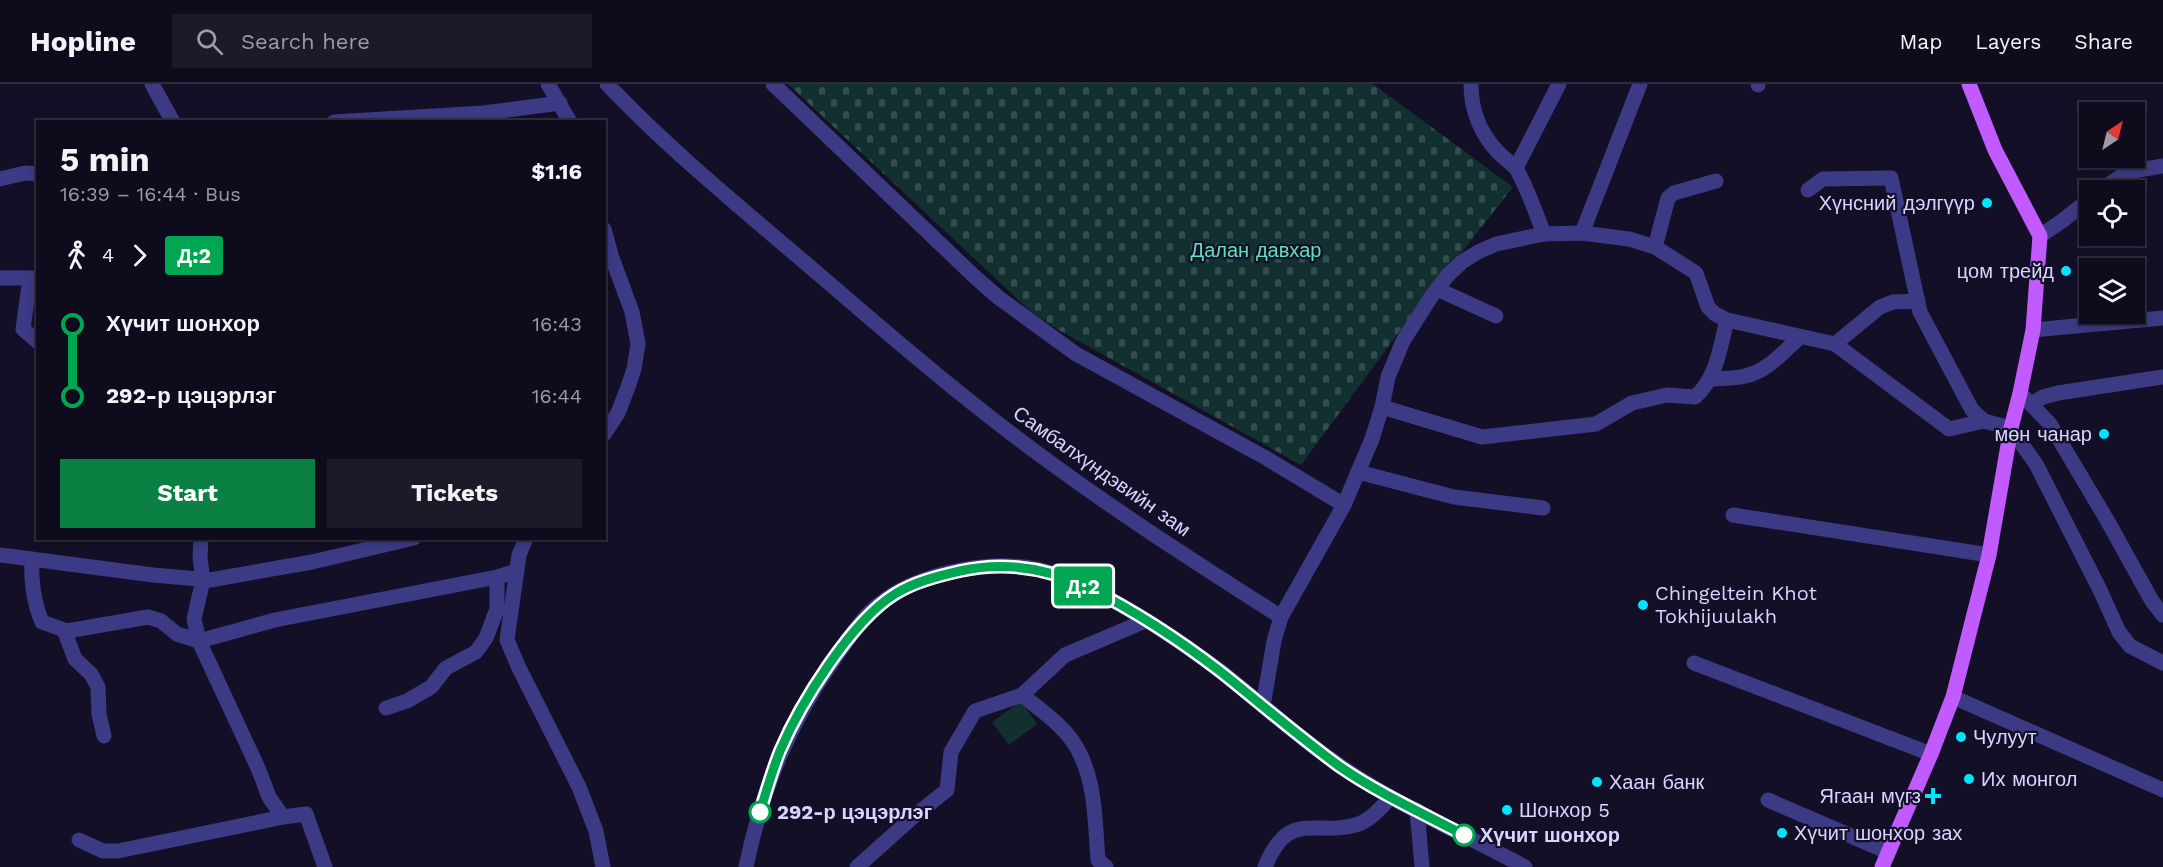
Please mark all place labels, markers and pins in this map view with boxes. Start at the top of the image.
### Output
place label: Хүнсний дэлгүүр [1819,191,1975,215]
marker: Хүнсний дэлгүүр [1980,196,1994,210]
place label: цом трейд [1957,259,2054,283]
marker: цом трейд [2059,264,2073,278]
place label: мөн чанар [1994,422,2092,446]
marker: мөн чанар [2097,427,2111,441]
place label: Chingeltein Khot Tokhijuulakh [1655,581,1817,628]
marker: Chingeltein Khot Tokhijuulakh [1636,598,1650,612]
place label: Чулуут [1973,725,2037,749]
marker: Чулуут [1954,730,1968,744]
place label: Их монгол [1981,767,2077,791]
place label: Хаан банк [1609,770,1705,794]
marker: Их монгол [1962,772,1976,786]
marker: Хаан банк [1590,775,1604,789]
place label: Ягаан мүгз [1820,784,1921,808]
marker: Ягаан мүгз [1926,789,1940,803]
place label: Шонхор 5 [1519,798,1610,822]
place label: 292-р цэцэрлэг [777,800,932,824]
marker: 292-р цэцэрлэг [749,801,771,823]
marker: Шонхор 5 [1500,803,1514,817]
place label: Хүчит шонхор зах [1794,821,1962,845]
place label: Хүчит шонхор [1480,823,1620,847]
marker: Хүчит шонхор [1453,824,1475,846]
marker: Хүчит шонхор зах [1775,826,1789,840]

